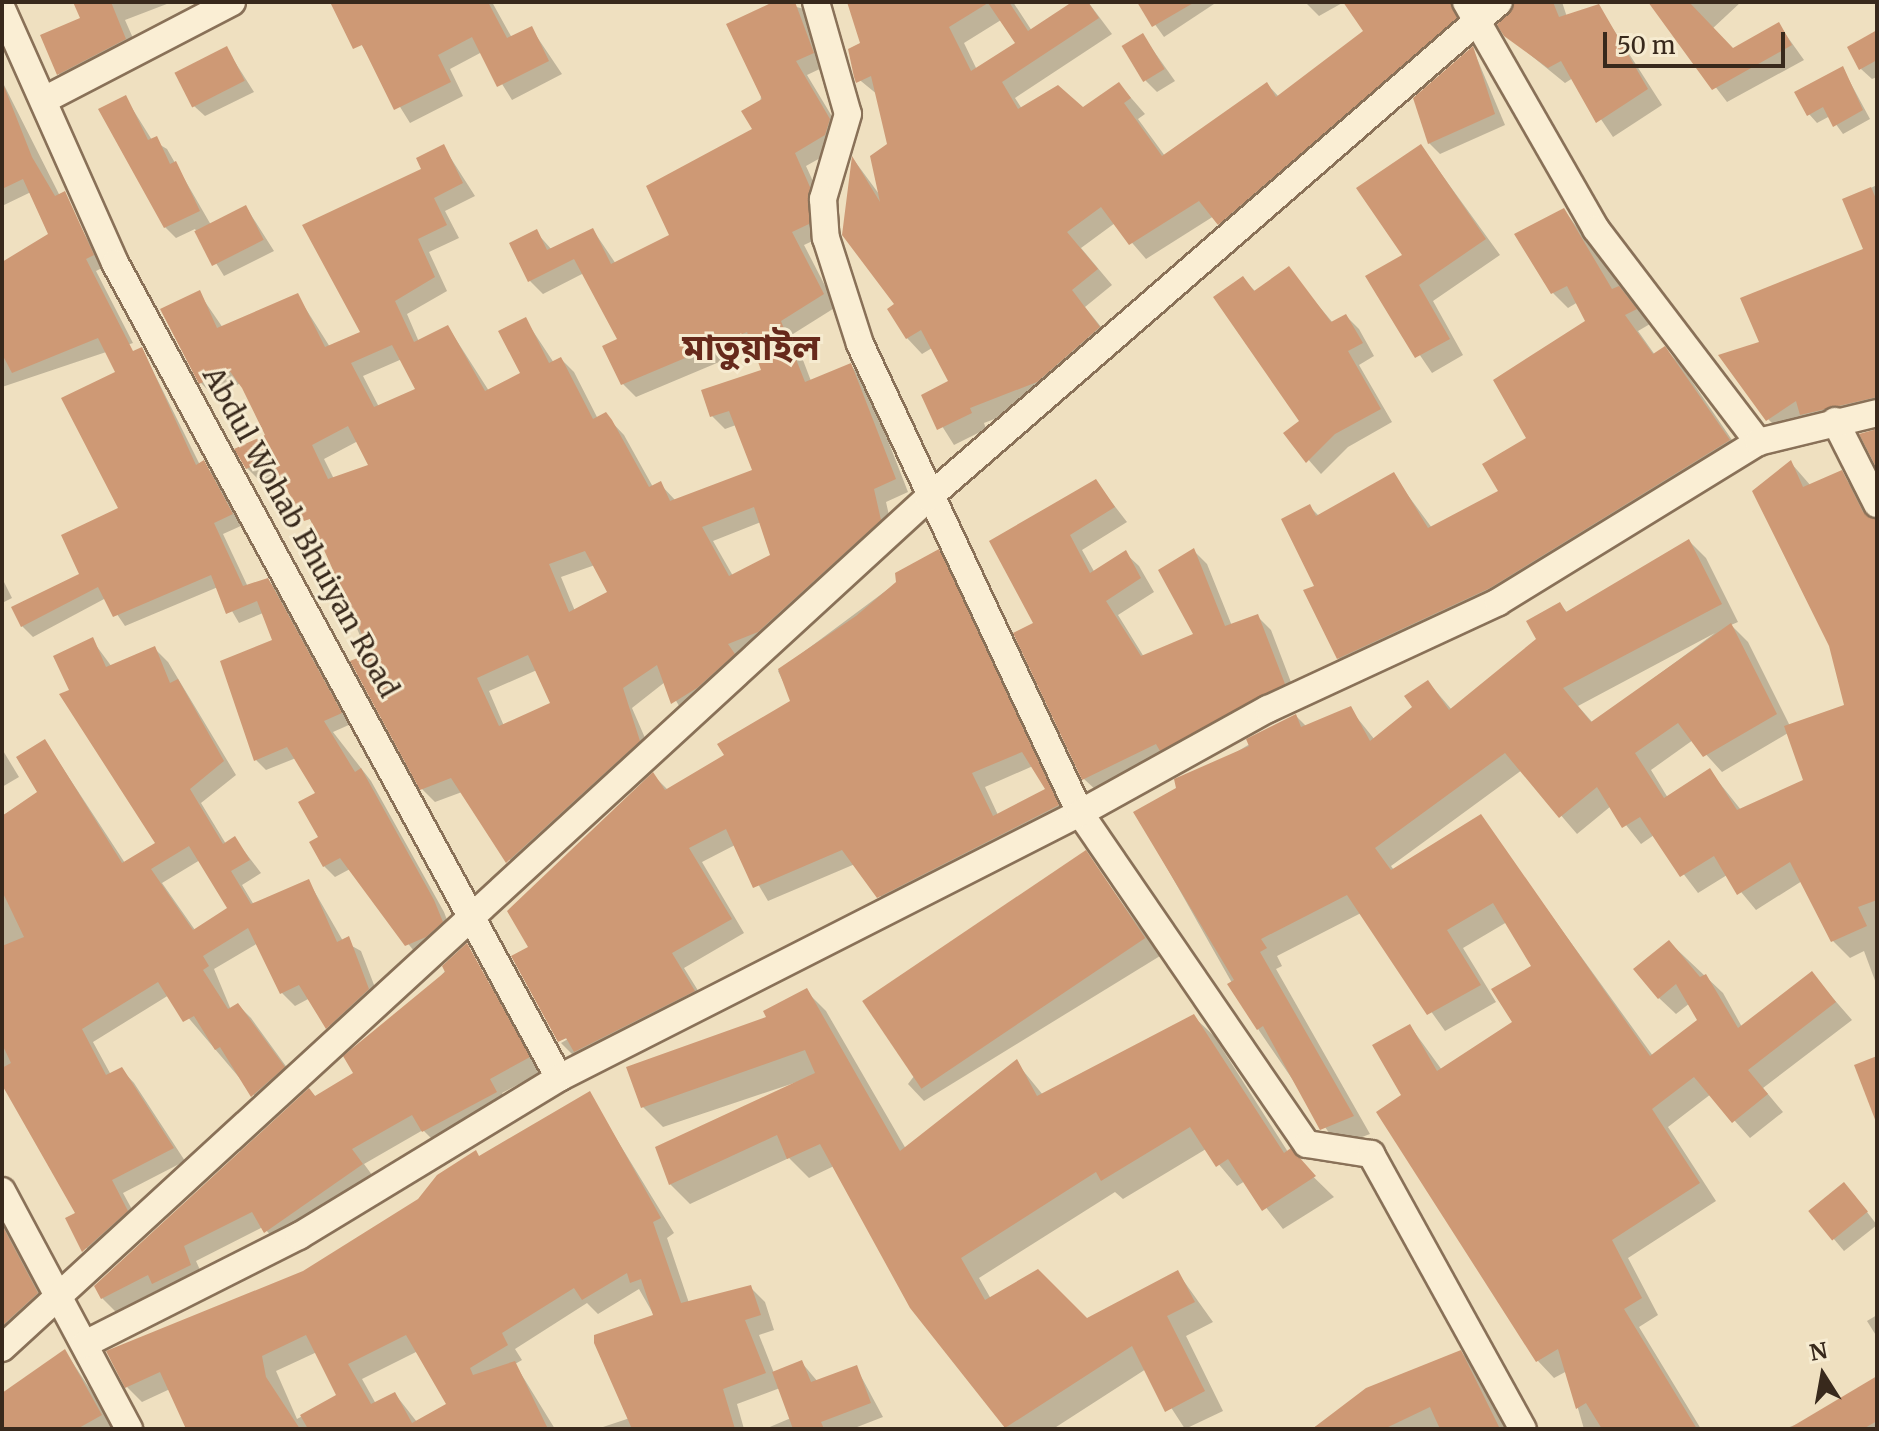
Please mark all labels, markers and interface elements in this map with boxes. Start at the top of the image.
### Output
scale bar [1607,16,1789,66]
text: 50 m [1617,30,1676,61]
district label: মাতুয়াইল [682,326,820,370]
street label: Abdul Wohab Bhuiyan Road [196,361,406,703]
north arrow [1783,1335,1863,1415]
text: N [1807,1336,1830,1367]

